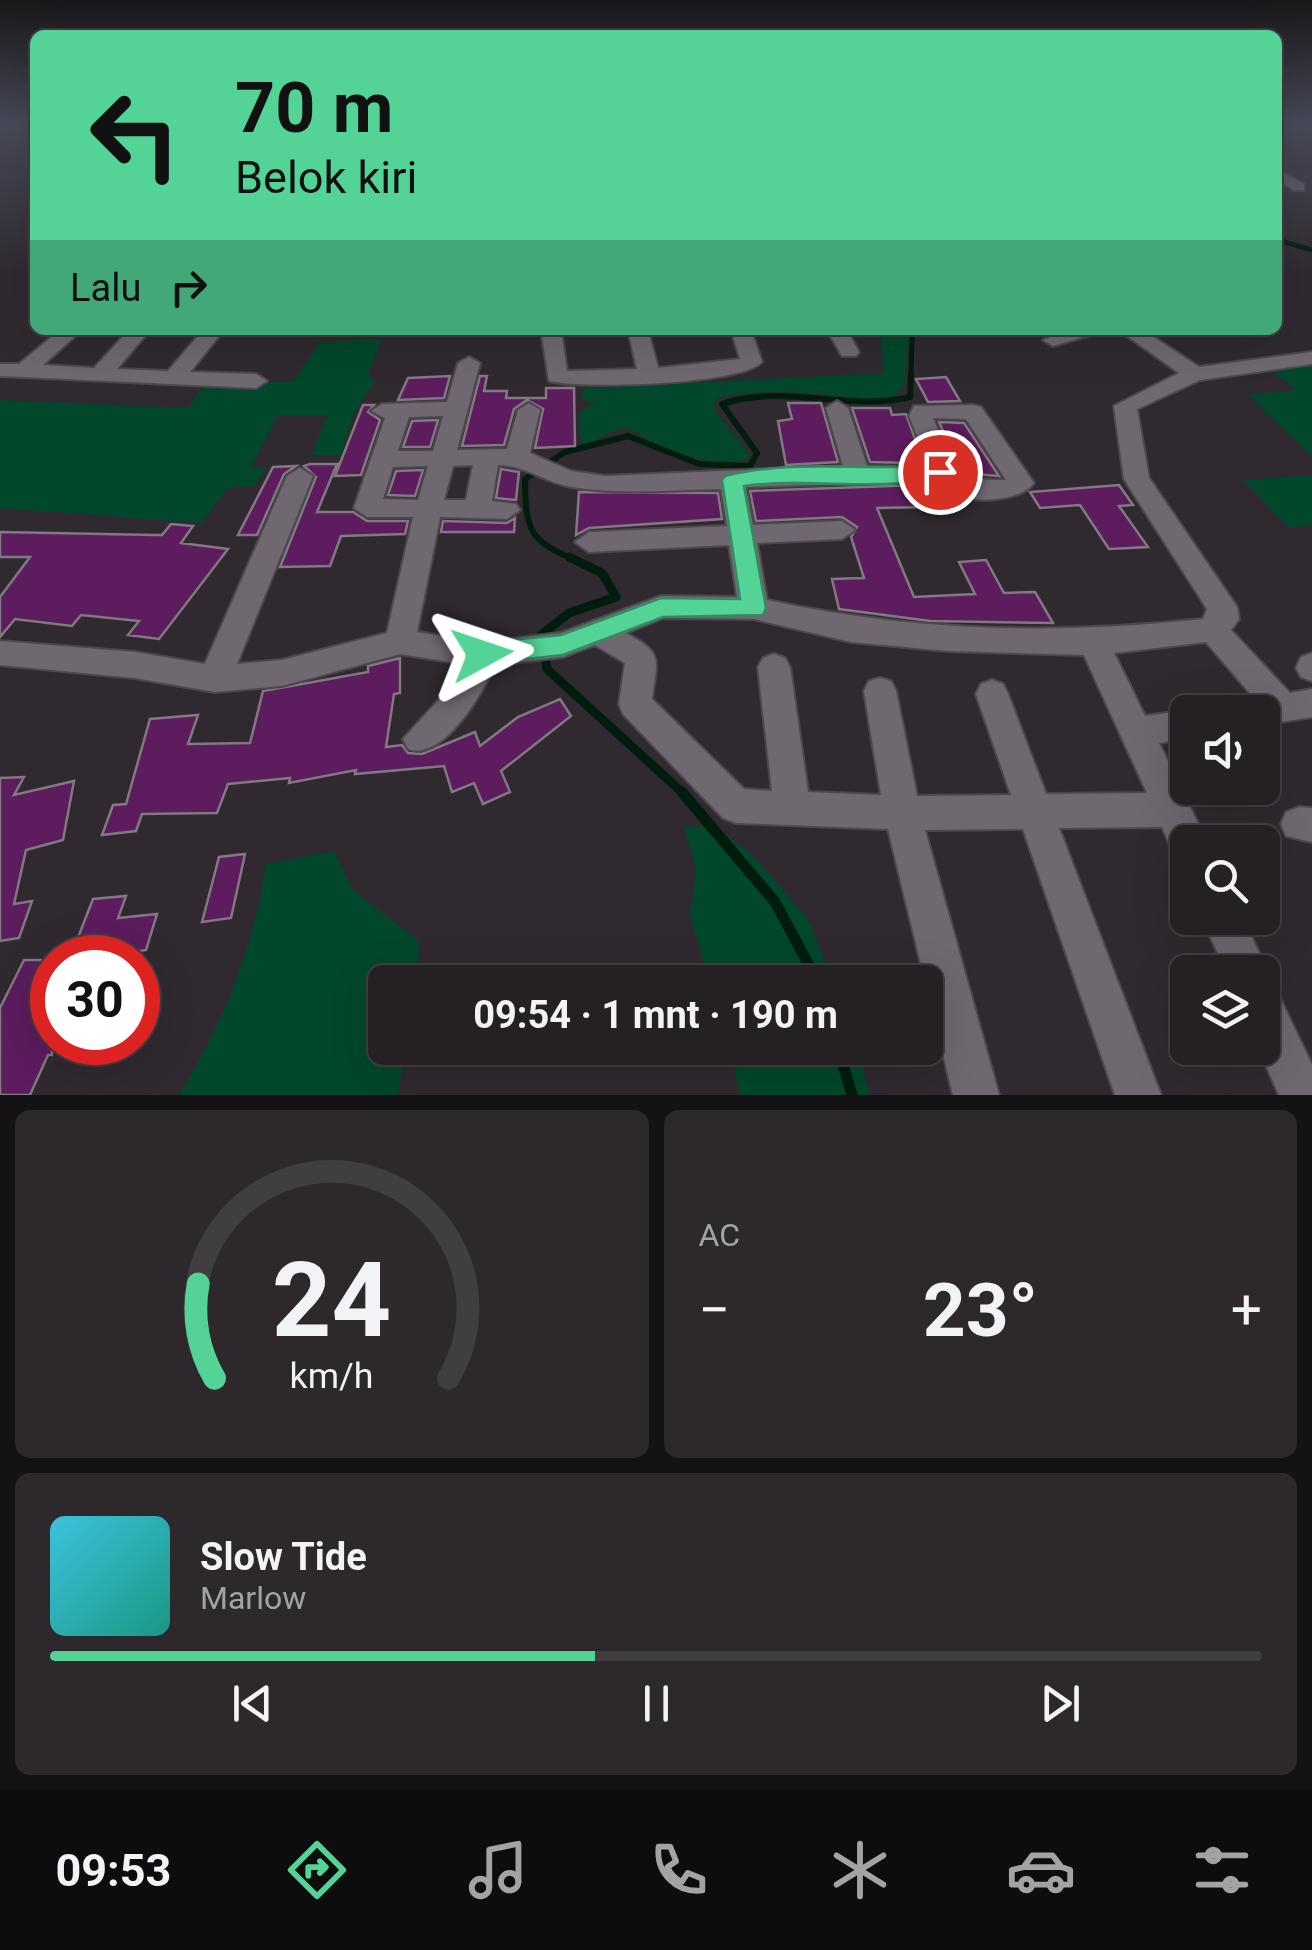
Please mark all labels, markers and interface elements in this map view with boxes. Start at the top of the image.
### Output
text: 70 m [235,67,393,149]
icon: left [70,70,200,200]
text: Belok kiri [235,151,417,204]
icon: right [161,260,216,315]
text: Lalu [70,266,141,310]
pin [898,430,983,515]
icon: arrive [913,445,968,500]
position arrow [430,602,534,706]
map controls [1170,695,1280,1065]
button: sound [1170,695,1280,805]
button: search [1170,825,1280,935]
speed limit sign: 30 [30,935,160,1065]
button: layers [1170,955,1280,1065]
text: 09:54 · 1 mnt · 190 m [473,993,838,1037]
text: AC [699,1216,740,1254]
text: 24 [272,1240,391,1361]
text: 23° [923,1266,1038,1354]
text: − [699,1278,730,1342]
text: + [1231,1278,1262,1342]
text: km/h [290,1355,374,1397]
text: Slow Tide [200,1535,367,1579]
text: Marlow [200,1579,306,1617]
icon: previous [225,1676,280,1731]
icon: pause [629,1676,684,1731]
icon: next [1033,1676,1088,1731]
icon: directions [282,1835,352,1905]
icon: music [463,1835,533,1905]
icon: phone [644,1835,714,1905]
icon: climate [825,1835,895,1905]
icon: car [1006,1835,1076,1905]
icon: filters [1187,1835,1257,1905]
text: 09:53 [55,1844,171,1897]

